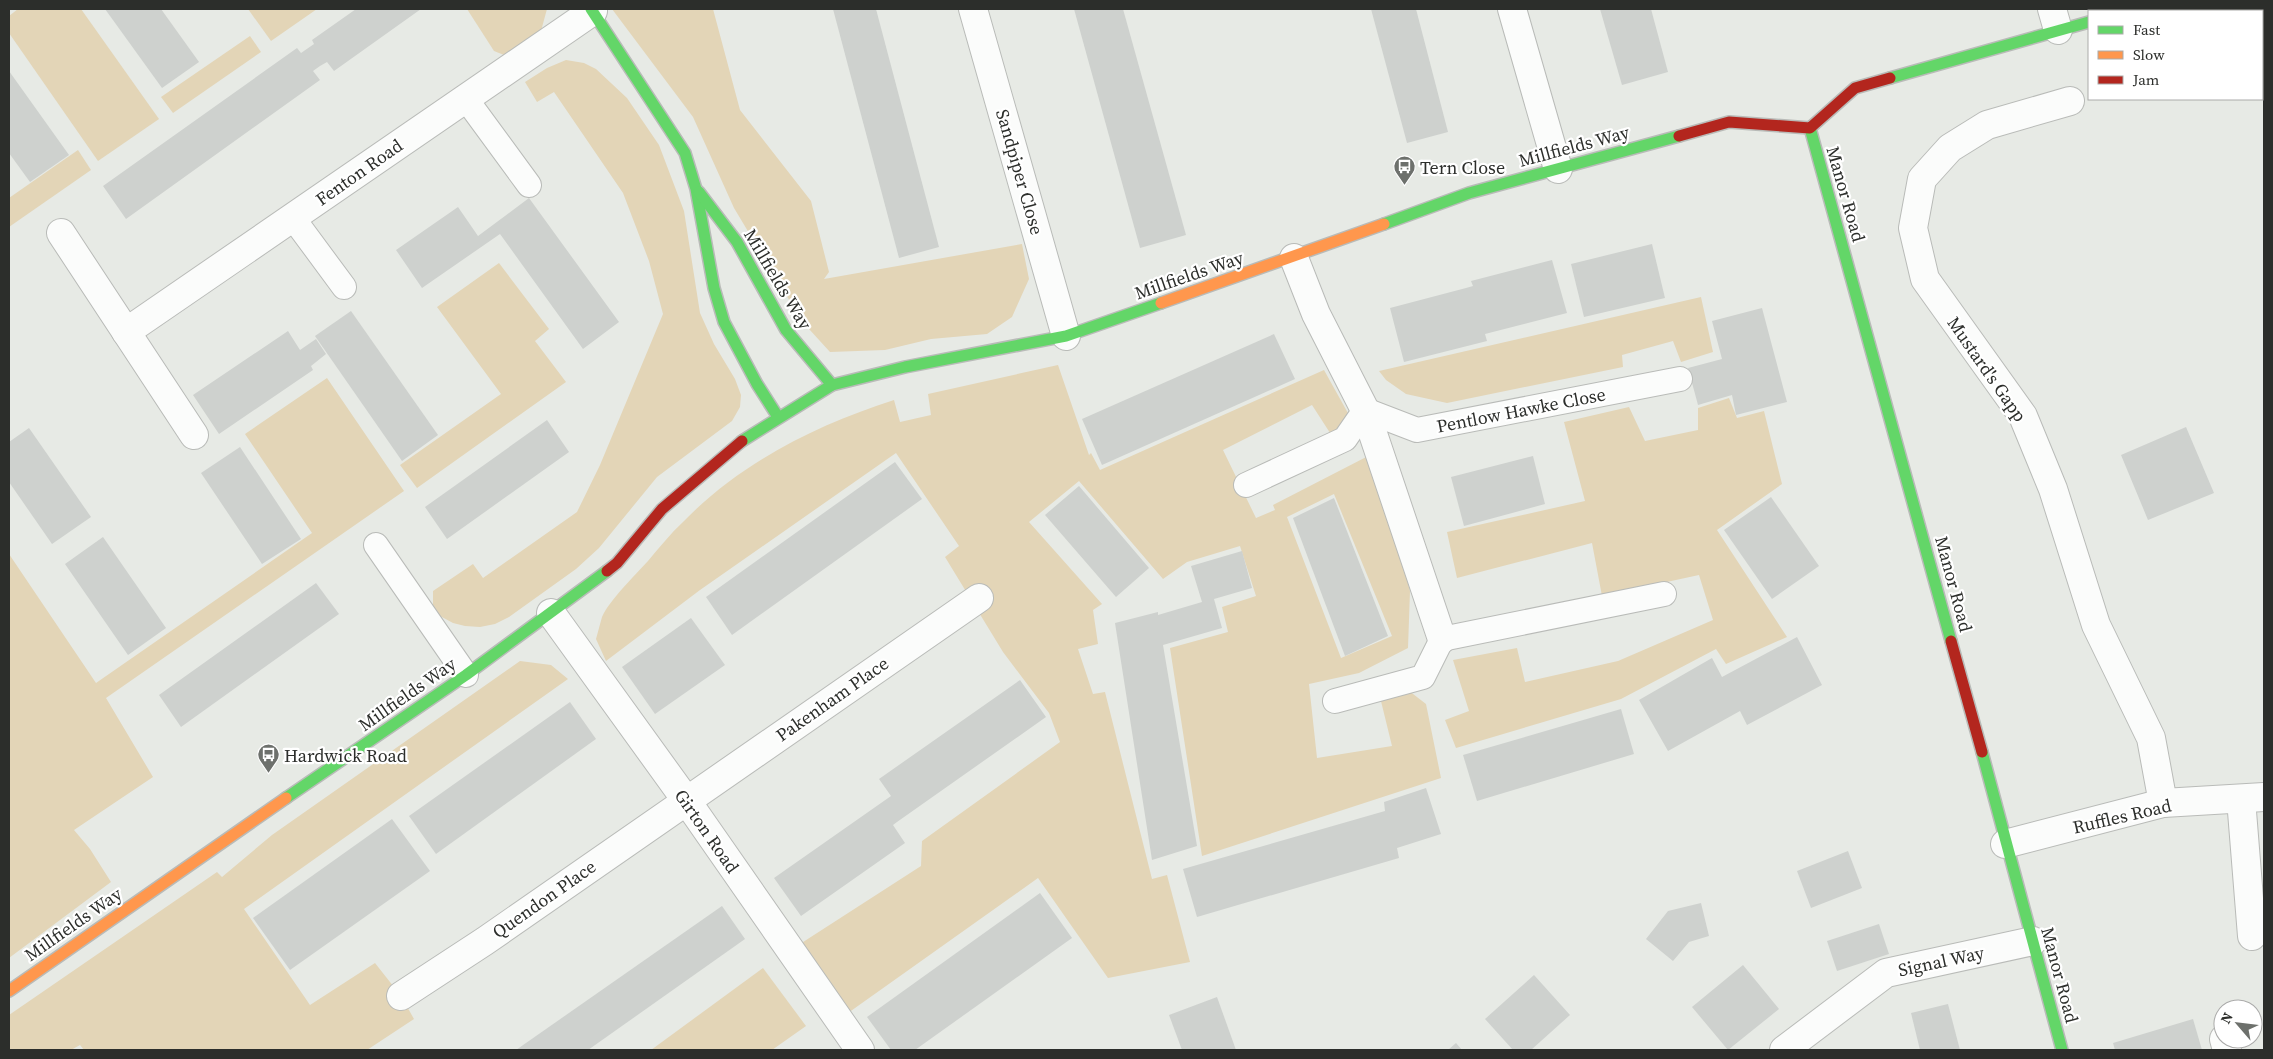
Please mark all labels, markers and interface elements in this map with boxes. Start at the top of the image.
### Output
legend [2088,10,2263,100]
text: Fast [2133,19,2160,40]
text: Slow [2133,44,2165,65]
text: Jam [2132,69,2160,90]
street label: Sandpiper Close [990,106,1050,238]
street label: Millfields Way [1516,119,1633,173]
street label: Fenton Road [310,133,408,211]
street label: Manor Road [1820,143,1872,245]
bus stop icon: Tern Close [1392,155,1416,186]
place label: Tern Close [1420,155,1505,180]
street label: Millfields Way [738,224,818,335]
street label: Millfields Way [1131,244,1247,305]
street label: Mustard's Gapp [1941,311,2033,427]
street label: Pentlow Hawke Close [1434,381,1608,439]
street label: Manor Road [1929,533,1979,635]
street label: Millfields Way [353,651,461,737]
street label: Pakenham Place [771,651,893,747]
bus stop icon: Hardwick Road [256,743,280,774]
place label: Hardwick Road [284,743,407,768]
street label: Girton Road [669,784,745,878]
street label: Ruffles Road [2070,793,2174,839]
street label: Quendon Place [487,854,601,944]
street label: Millfields Way [19,881,127,967]
street label: Manor Road [2035,924,2085,1026]
street label: Signal Way [1896,940,1987,982]
north arrow [2213,999,2263,1049]
text: N [2215,1009,2238,1027]

